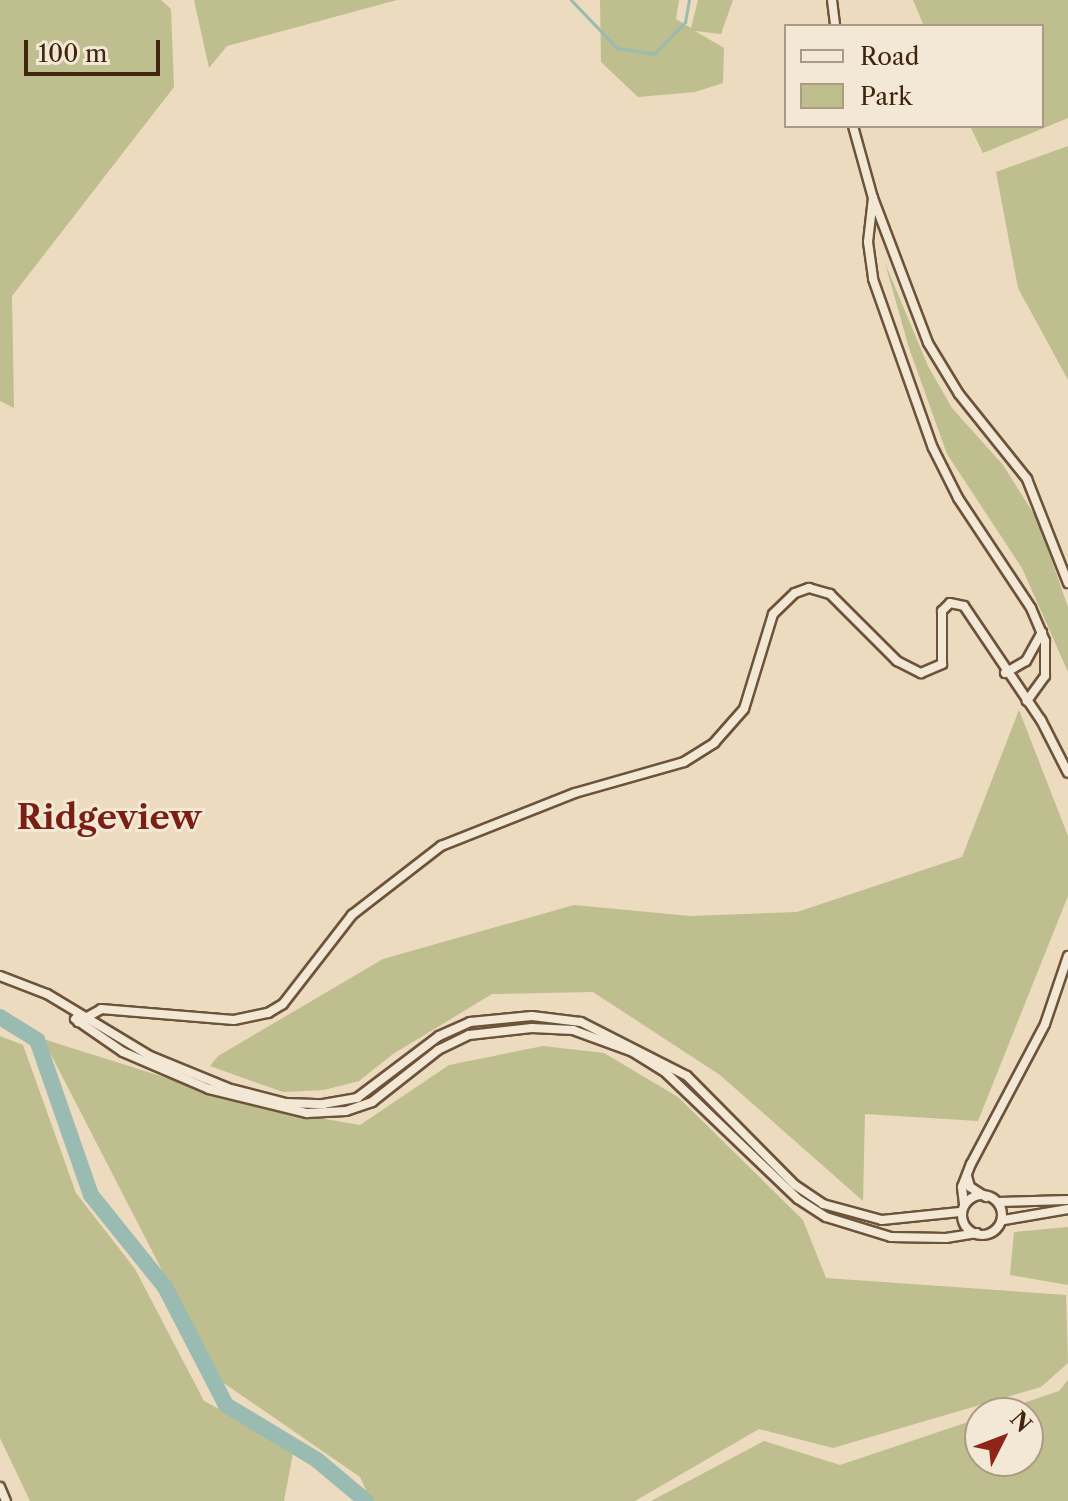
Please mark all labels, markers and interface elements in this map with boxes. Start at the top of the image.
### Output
scale bar [28,24,164,74]
legend [784,24,1044,128]
text: 100 m [38,39,107,68]
text: Road [860,42,919,71]
text: Park [860,82,912,111]
district label: Ridgeview [16,798,202,838]
north arrow [964,1397,1044,1477]
text: N [1004,1406,1037,1438]

